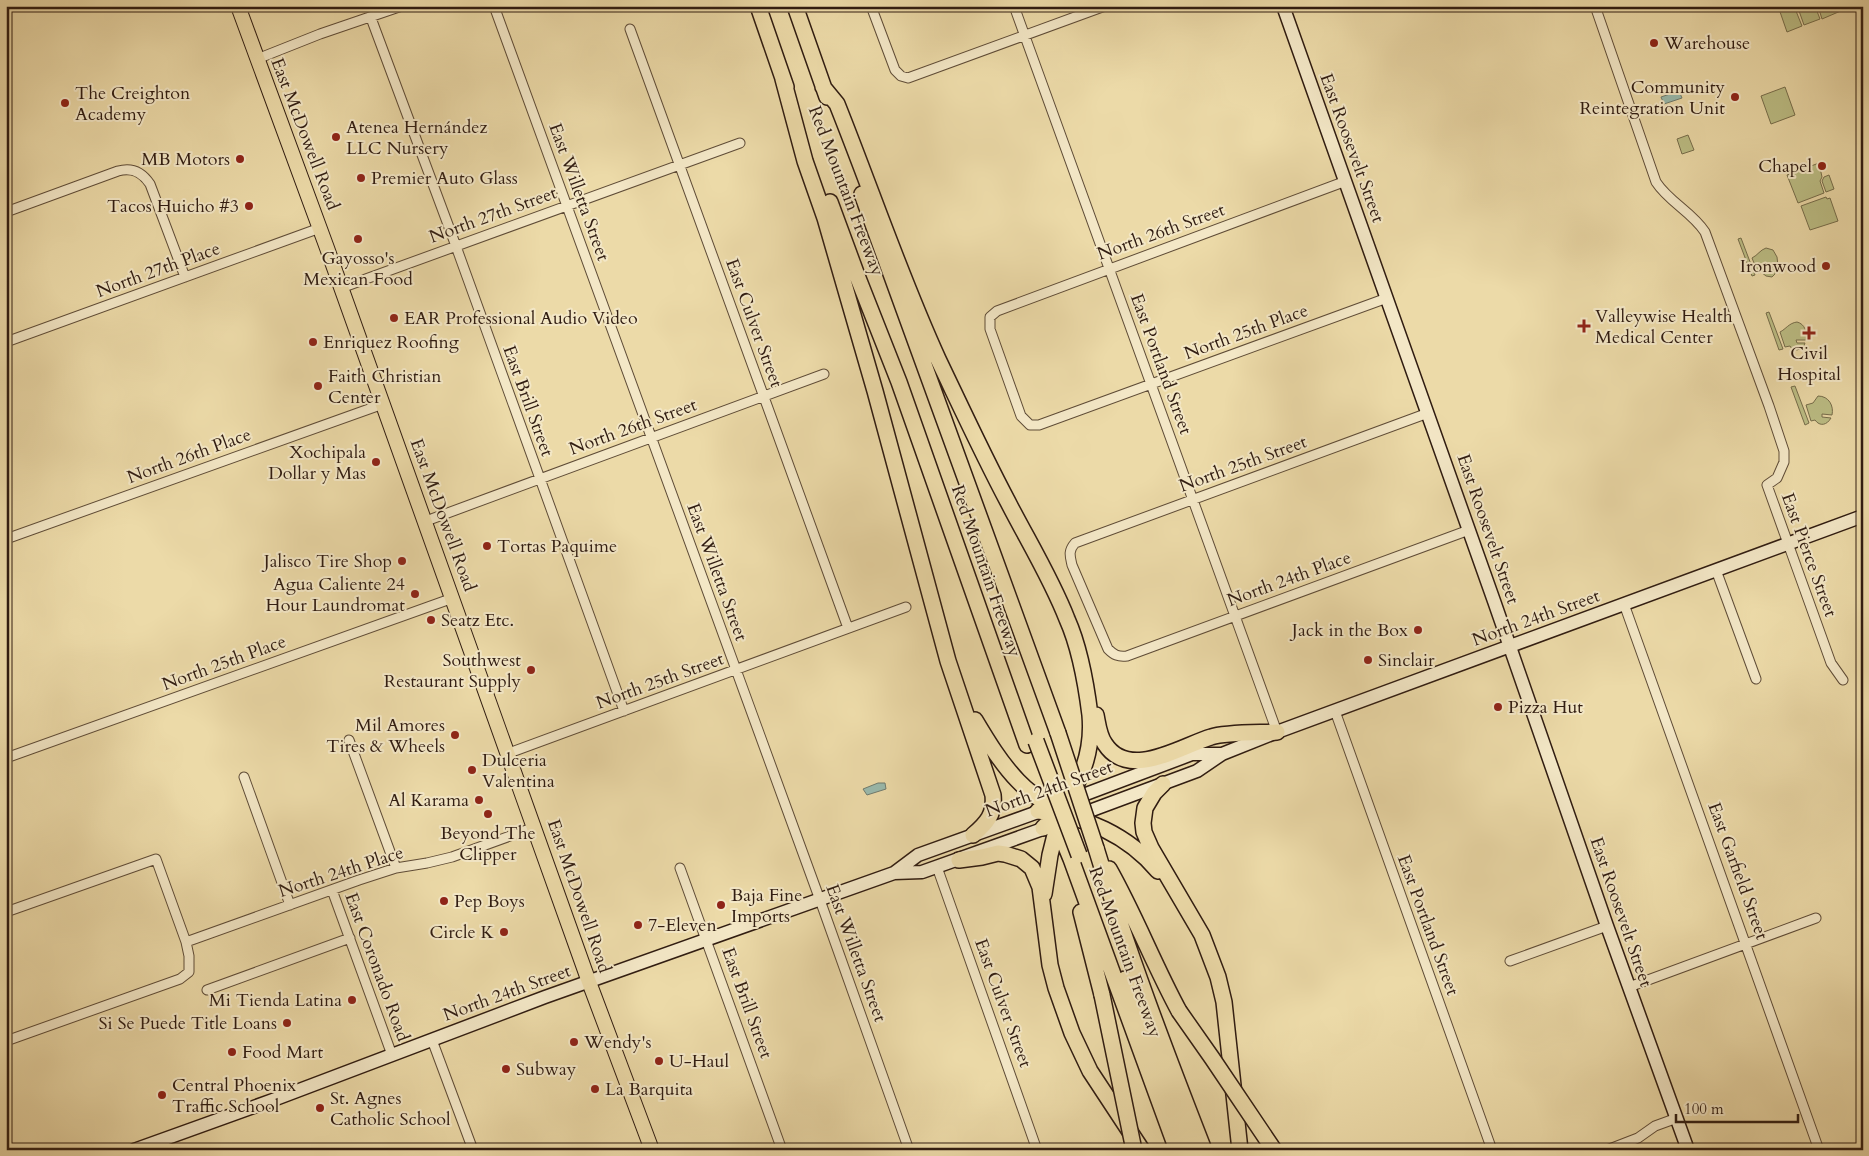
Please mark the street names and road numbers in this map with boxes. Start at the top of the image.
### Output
street label: East McDowell Road [264,54,346,214]
street label: East Roosevelt Street [1313,70,1391,226]
street label: Red Mountain Freeway [802,102,890,280]
street label: East Willetta Street [542,120,616,265]
street label: North 27th Street [426,180,561,250]
street label: North 26th Street [1094,197,1229,267]
street label: North 27th Place [93,236,223,304]
street label: East Culver Street [719,255,789,391]
street label: East Portland Street [1124,290,1198,438]
street label: North 25th Place [1181,298,1311,366]
street label: East Brill Street [496,342,560,460]
street label: North 26th Street [566,392,701,462]
street label: North 26th Place [124,422,254,490]
street label: North 25th Street [1176,429,1311,499]
street label: East McDowell Road [404,435,482,595]
street label: East Roosevelt Street [1451,451,1526,608]
street label: Red Mountain Freeway [945,482,1027,661]
street label: East Pierce Street [1775,489,1843,621]
street label: East Willetta Street [680,500,754,645]
street label: North 24th Place [1224,545,1354,613]
street label: North 24th Street [1469,583,1604,653]
street label: North 25th Place [159,629,289,697]
street label: North 25th Street [593,646,728,716]
street label: North 24th Street [982,754,1117,824]
street label: East Garfield Street [1702,799,1775,944]
street label: East McDowell Road [541,816,617,977]
street label: East Roosevelt Street [1584,834,1659,991]
street label: North 24th Place [275,840,407,904]
street label: East Portland Street [1391,851,1465,999]
street label: Red Mountain Freeway [1082,863,1168,1041]
street label: East Willetta Street [819,881,893,1026]
street label: East Coronado Road [338,889,416,1045]
street label: East Culver Street [968,935,1038,1071]
street label: East Brill Street [715,944,779,1062]
street label: North 24th Street [440,958,575,1028]

